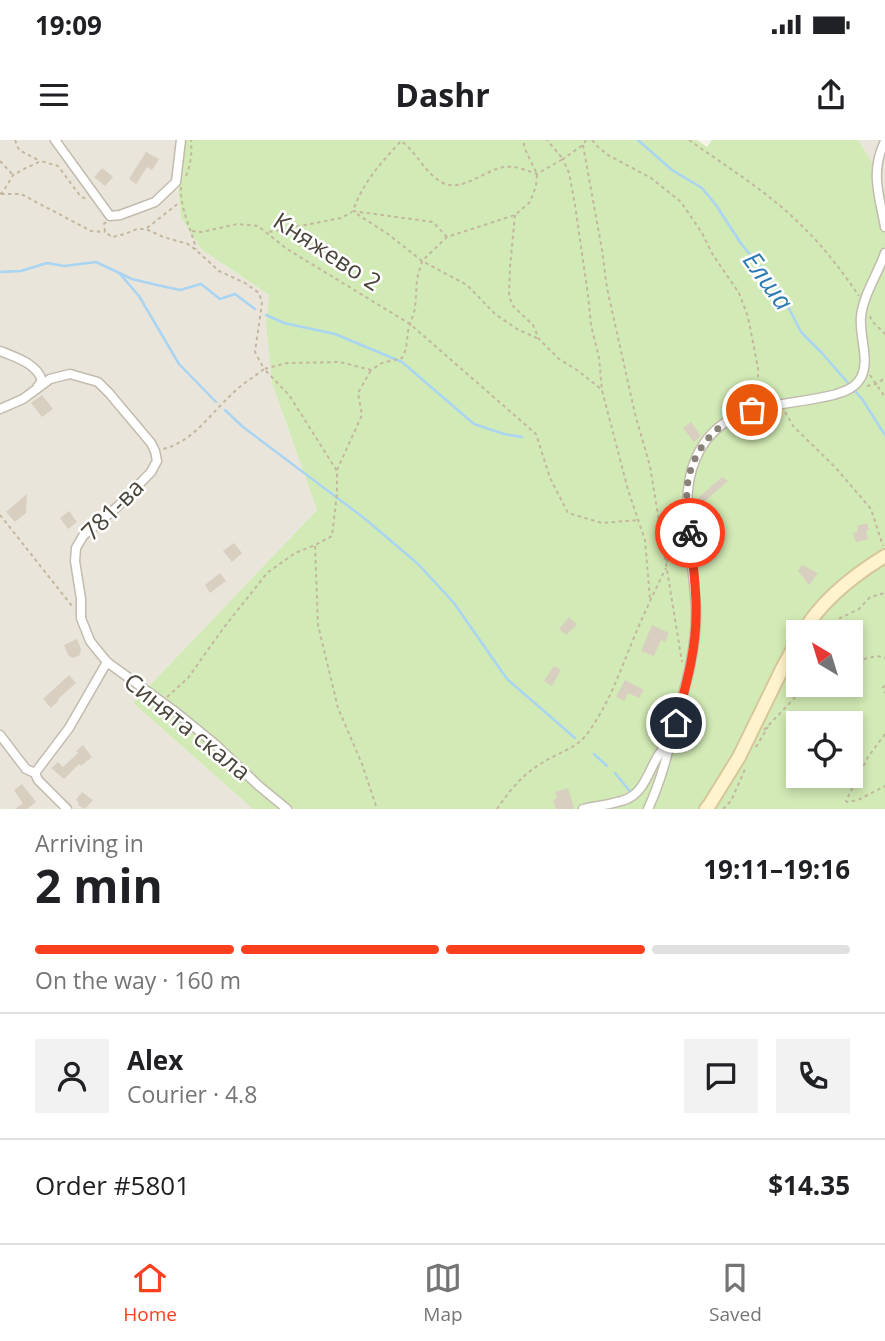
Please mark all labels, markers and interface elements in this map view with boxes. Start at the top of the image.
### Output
text: 19:09 [35,7,102,43]
text: Dashr [395,73,490,116]
icon: menu [35,76,73,114]
icon: share [812,76,850,114]
street label: Княжево 2 [268,204,388,298]
water label: Елша [735,244,803,317]
pin [722,380,782,440]
icon: bag [733,391,771,429]
street label: 781-ва [73,470,150,547]
courier [655,498,725,568]
icon: bike [671,514,709,552]
north arrow [786,620,863,696]
map controls [786,620,863,788]
street label: Синята скала [118,665,258,787]
pin [646,693,706,753]
icon: home [657,704,695,742]
button: locate [786,711,863,788]
text: Arriving in [35,827,144,859]
text: 19:11–19:16 [703,851,850,887]
text: 2 min [35,854,163,916]
text: On the way · 160 m [35,964,241,996]
button: person [35,1039,109,1113]
button: chat [684,1039,758,1113]
button: phone [776,1039,850,1113]
text: Alex [127,1042,183,1078]
text: Courier · 4.8 [127,1078,257,1110]
text: Order #5801 [35,1167,190,1203]
text: $14.35 [768,1167,850,1203]
tab: Home [123,1259,177,1327]
tab: Map [423,1259,463,1327]
tab: Saved [709,1259,762,1327]

